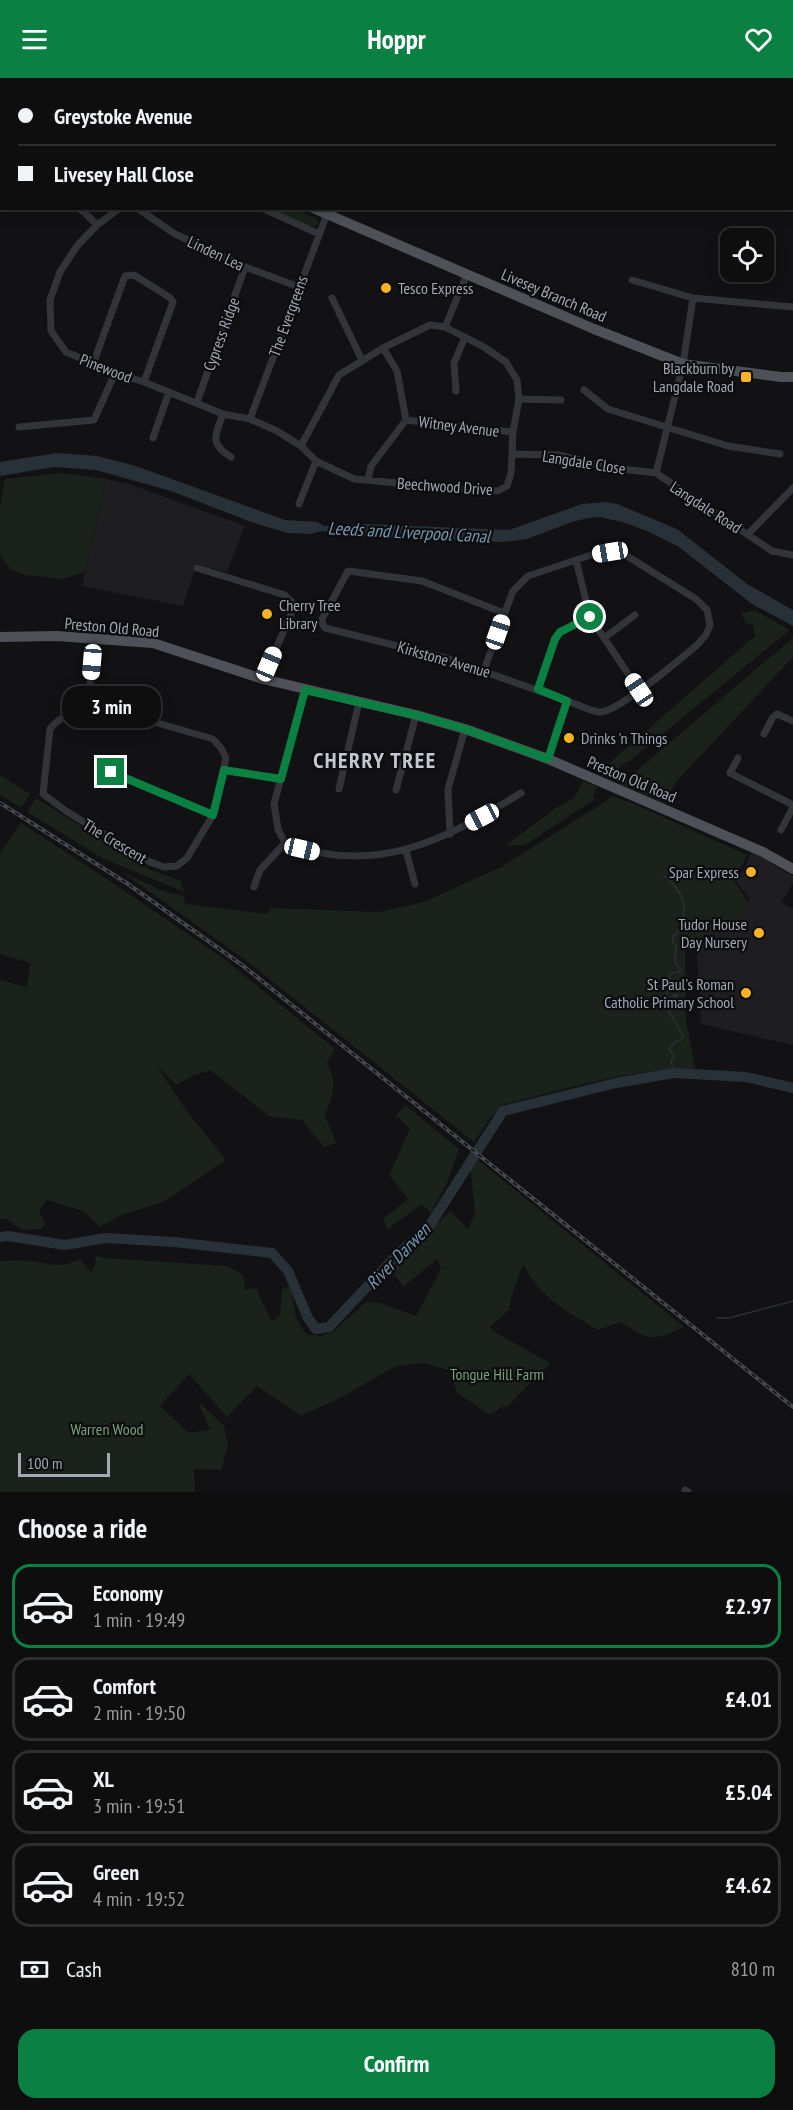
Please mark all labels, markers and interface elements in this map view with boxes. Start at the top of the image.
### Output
text: Hoppr [367,22,426,56]
icon: menu [18,23,51,56]
icon: heart [742,23,775,56]
text: Greystoke Avenue [54,102,193,130]
text: Livesey Hall Close [54,160,194,188]
map controls [720,228,774,282]
button: locate [720,228,774,282]
street label: Linden Lea [185,231,247,275]
street label: Livesey Branch Road [498,264,610,326]
street label: The Evergreens [264,273,312,359]
place label: Tesco Express [398,278,473,298]
marker: Tesco Express [379,281,393,295]
street label: Cypress Ridge [199,295,243,373]
street label: Pinewood [77,349,135,387]
place label: Blackburn by Langdale Road [653,358,734,396]
marker: Blackburn by Langdale Road [739,370,753,384]
street label: Witney Avenue [418,411,500,441]
street label: Langdale Close [541,446,627,478]
street label: Beechwood Drive [397,473,493,499]
street label: Langdale Road [667,477,746,538]
water label: Leeds and Liverpool Canal [327,516,493,548]
car [591,540,629,564]
place label: Cherry Tree Library [279,595,341,633]
route start [576,603,603,630]
marker: Cherry Tree Library [260,607,274,621]
car [484,612,512,652]
street label: Preston Old Road [64,613,160,641]
street label: Kirkstone Avenue [395,636,493,682]
car [81,643,103,681]
car [254,644,284,684]
car [621,670,657,710]
callout: 3 min [62,685,160,727]
text: 3 min [91,694,132,720]
place label: Drinks 'n Things [581,728,667,748]
marker: Drinks 'n Things [562,731,576,745]
district label: CHERRY TREE [313,746,437,774]
street label: Preston Old Road [584,751,680,807]
route end [97,758,124,785]
car [462,801,502,833]
street label: The Crescent [79,814,151,868]
car [282,836,322,862]
place label: Spar Express [669,862,739,882]
marker: Spar Express [744,865,758,879]
place label: Tudor House Day Nursery [678,914,747,952]
marker: Tudor House Day Nursery [752,926,766,940]
place label: St Paul's Roman Catholic Primary School [604,974,734,1012]
marker: St Paul's Roman Catholic Primary School [739,986,753,1000]
water label: River Darwen [361,1217,436,1294]
park label: Tongue Hill Farm [450,1364,544,1384]
park label: Warren Wood [70,1419,144,1439]
scale bar [18,1450,110,1478]
text: 100 m [27,1453,62,1473]
text: Choose a ride [18,1511,147,1545]
icon: car [21,1579,75,1633]
text: Economy [93,1579,163,1607]
text: £2.97 [725,1592,772,1620]
text: 1 min · 19:49 [93,1607,185,1633]
icon: car [21,1672,75,1726]
text: Comfort [93,1672,156,1700]
text: £4.01 [725,1685,772,1713]
text: 2 min · 19:50 [93,1700,185,1726]
icon: car [21,1765,75,1819]
text: XL [93,1765,114,1793]
text: £5.04 [725,1778,772,1806]
text: 3 min · 19:51 [93,1793,185,1819]
icon: car [21,1858,75,1912]
text: Green [93,1858,139,1886]
text: £4.62 [725,1871,772,1899]
text: 4 min · 19:52 [93,1886,185,1912]
icon: cash [18,1953,51,1986]
text: Cash [66,1955,102,1983]
text: 810 m [731,1956,775,1982]
button: Confirm [18,2029,775,2098]

